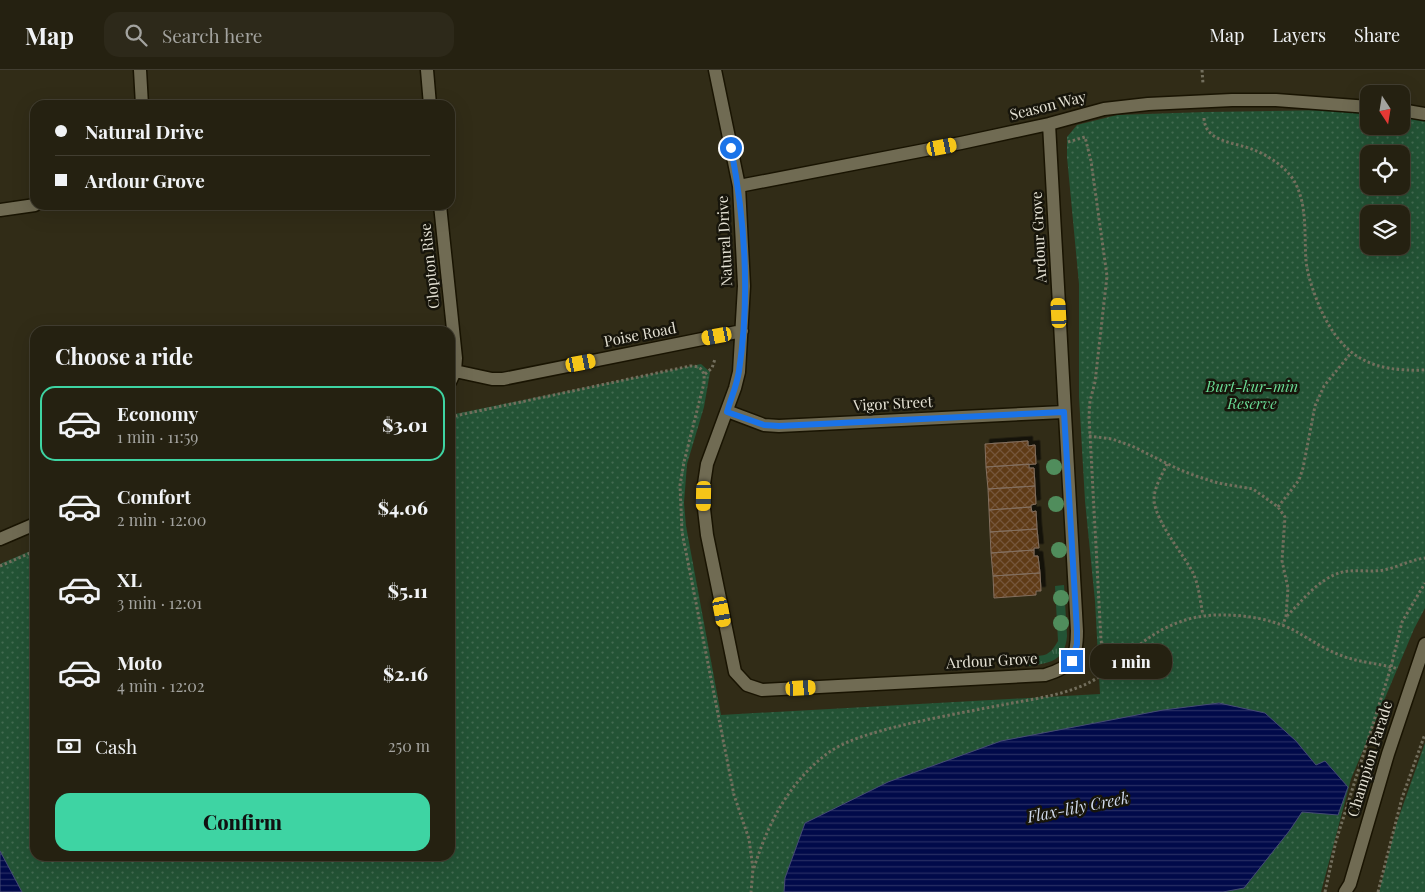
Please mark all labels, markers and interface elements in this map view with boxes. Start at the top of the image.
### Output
search box [104,12,454,57]
text: Map [25,19,74,51]
icon: search [122,21,150,49]
text: Search here [162,22,262,48]
text: Map [1209,23,1244,47]
text: Layers [1272,23,1326,47]
text: Share [1354,23,1400,47]
north arrow [1360,85,1410,135]
map controls [1360,85,1410,255]
street label: Season Way [1007,86,1088,124]
text: Natural Drive [85,118,204,144]
route start [720,137,742,159]
car [925,137,958,157]
button: locate [1360,145,1410,195]
text: Ardour Grove [85,167,205,193]
street label: Ardour Grove [1026,191,1050,284]
street label: Natural Drive [712,195,736,287]
button: layers [1360,205,1410,255]
street label: Clopton Rise [415,222,443,310]
car [1050,298,1067,328]
street label: Poise Road [602,317,678,351]
car [700,326,733,346]
text: Choose a ride [55,341,193,371]
car [564,353,597,373]
park label: Burt-kur-min Reserve [1205,376,1298,413]
street label: Vigor Street [852,391,934,415]
text: Economy [117,400,198,426]
icon: car [57,401,102,446]
text: $3.01 [382,411,428,437]
text: 1 min · 11:59 [117,426,198,447]
car [696,481,711,511]
text: Comfort [117,483,191,509]
icon: car [57,484,102,529]
text: $4.06 [378,494,428,520]
text: 2 min · 12:00 [117,509,206,530]
text: XL [117,566,142,592]
icon: car [57,567,102,612]
text: $5.11 [388,577,428,603]
text: 3 min · 12:01 [117,592,202,613]
car [711,596,732,628]
callout: 1 min [1090,644,1172,678]
street label: Ardour Grove [945,648,1038,672]
text: Moto [117,649,162,675]
icon: car [57,650,102,695]
route end [1061,650,1083,672]
text: 1 min [1111,651,1151,672]
text: $2.16 [383,660,428,686]
text: 4 min · 12:02 [117,675,205,696]
car [785,680,816,696]
street label: Champion Parade [1342,698,1396,819]
icon: cash [55,732,83,760]
text: Cash [95,733,137,759]
text: 250 m [388,735,430,756]
water label: Flax-lily Creek [1024,786,1131,827]
button: Confirm [55,793,430,851]

